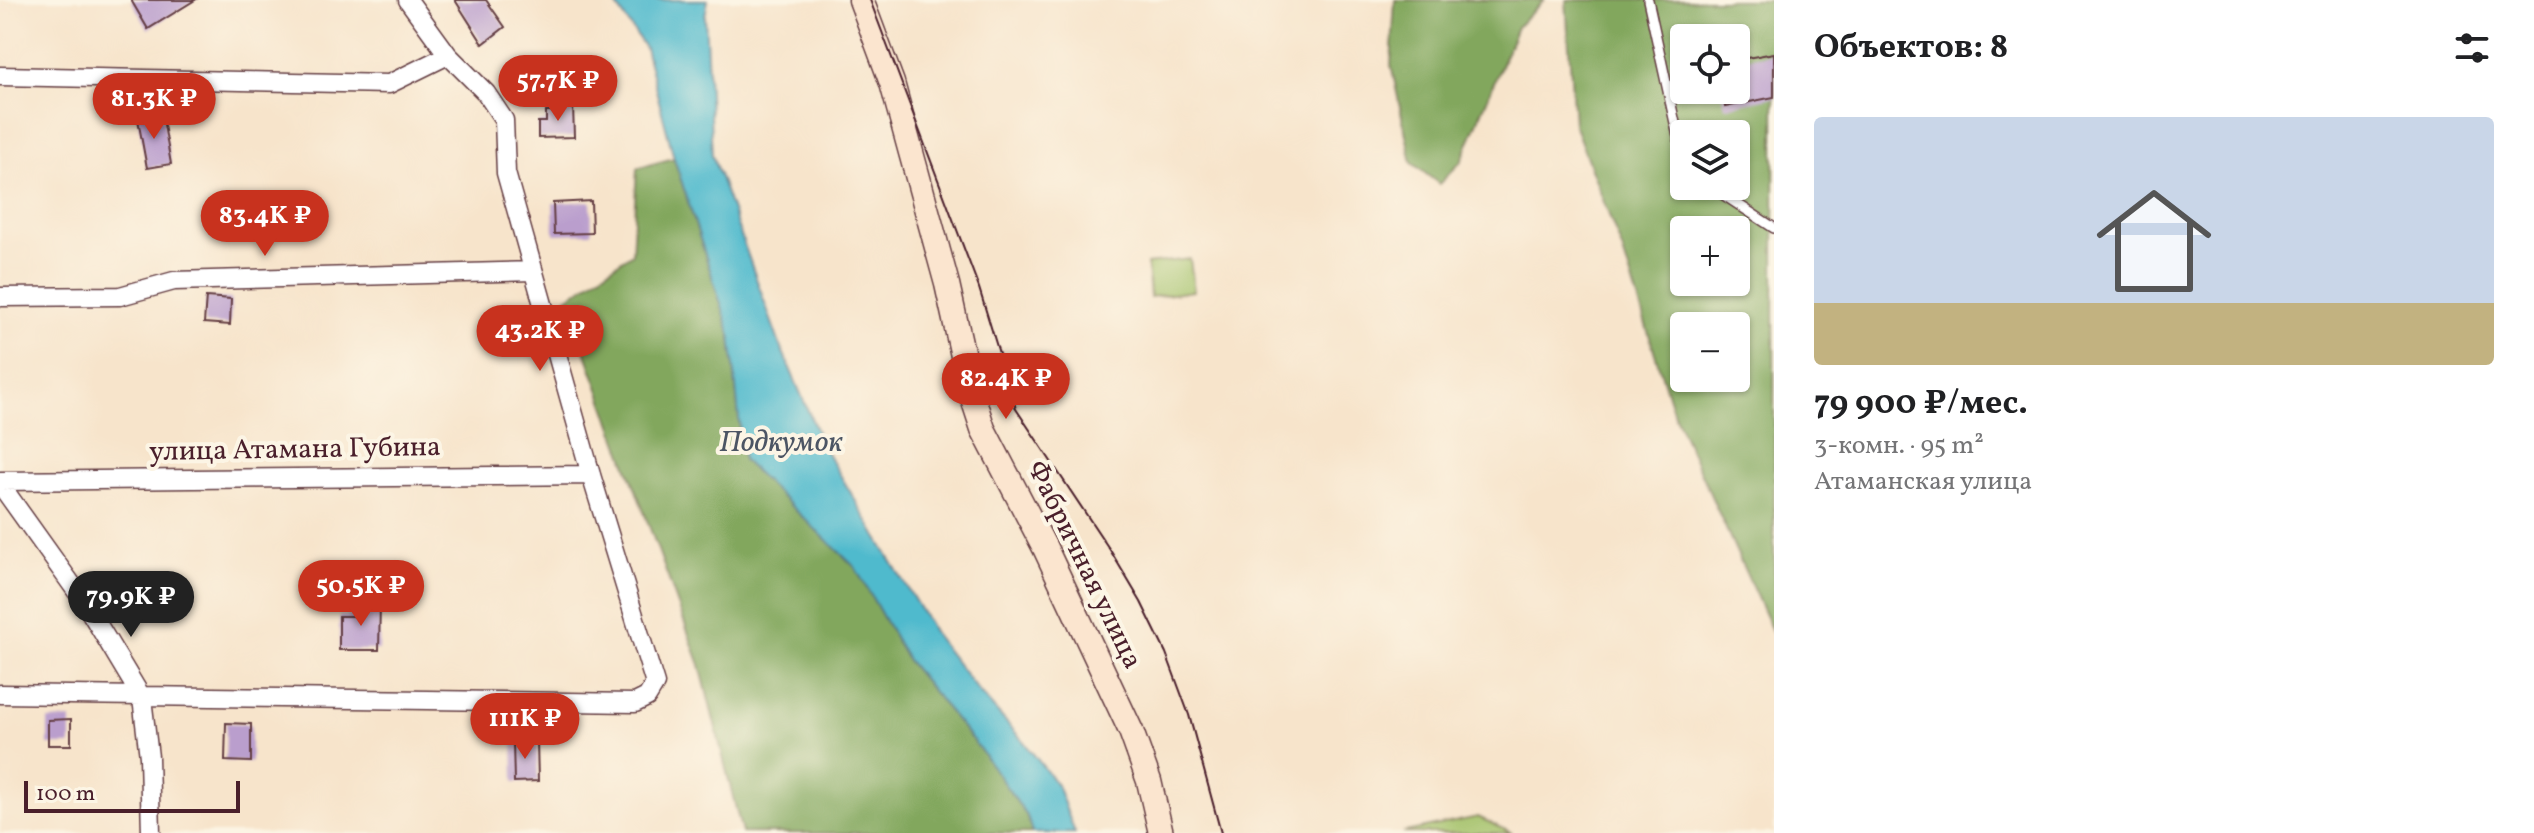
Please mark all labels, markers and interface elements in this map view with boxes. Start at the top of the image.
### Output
map controls [1670,24,1750,392]
button: locate [1670,24,1750,104]
text: Объектов: 8 [1814,25,2008,72]
icon: filters [2450,26,2494,70]
pin: 57.7K ₽ [484,55,632,123]
text: 57.7K ₽ [516,63,600,99]
pin: 81.3K ₽ [80,73,228,141]
text: 81.3K ₽ [111,81,197,117]
button: layers [1670,120,1750,200]
icon: home [2082,169,2226,313]
pin: 83.4K ₽ [191,190,339,258]
text: 83.4K ₽ [219,198,311,234]
button: + [1670,216,1750,296]
pin: 43.2K ₽ [466,305,614,373]
button: − [1670,312,1750,392]
text: 43.2K ₽ [495,313,585,349]
pin: 82.4K ₽ [932,353,1080,421]
text: 82.4K ₽ [960,361,1052,397]
text: 79 900 ₽/мес. [1814,381,2028,428]
water label: Подкумок [720,422,843,464]
street label: улица Атамана Губина [149,428,441,472]
text: 3-комн. · 95 m² [1814,428,1984,464]
street label: Фабричная улица [1017,454,1151,676]
text: Атаманская улица [1814,464,2032,500]
pin: 50.5K ₽ [287,560,435,628]
text: 50.5K ₽ [316,568,406,604]
pin: 79.9K ₽ [57,571,205,639]
text: 79.9K ₽ [86,579,176,615]
pin: 111K ₽ [460,693,590,761]
text: 111K ₽ [488,701,562,737]
scale bar [24,777,240,813]
text: 100 m [36,779,95,810]

